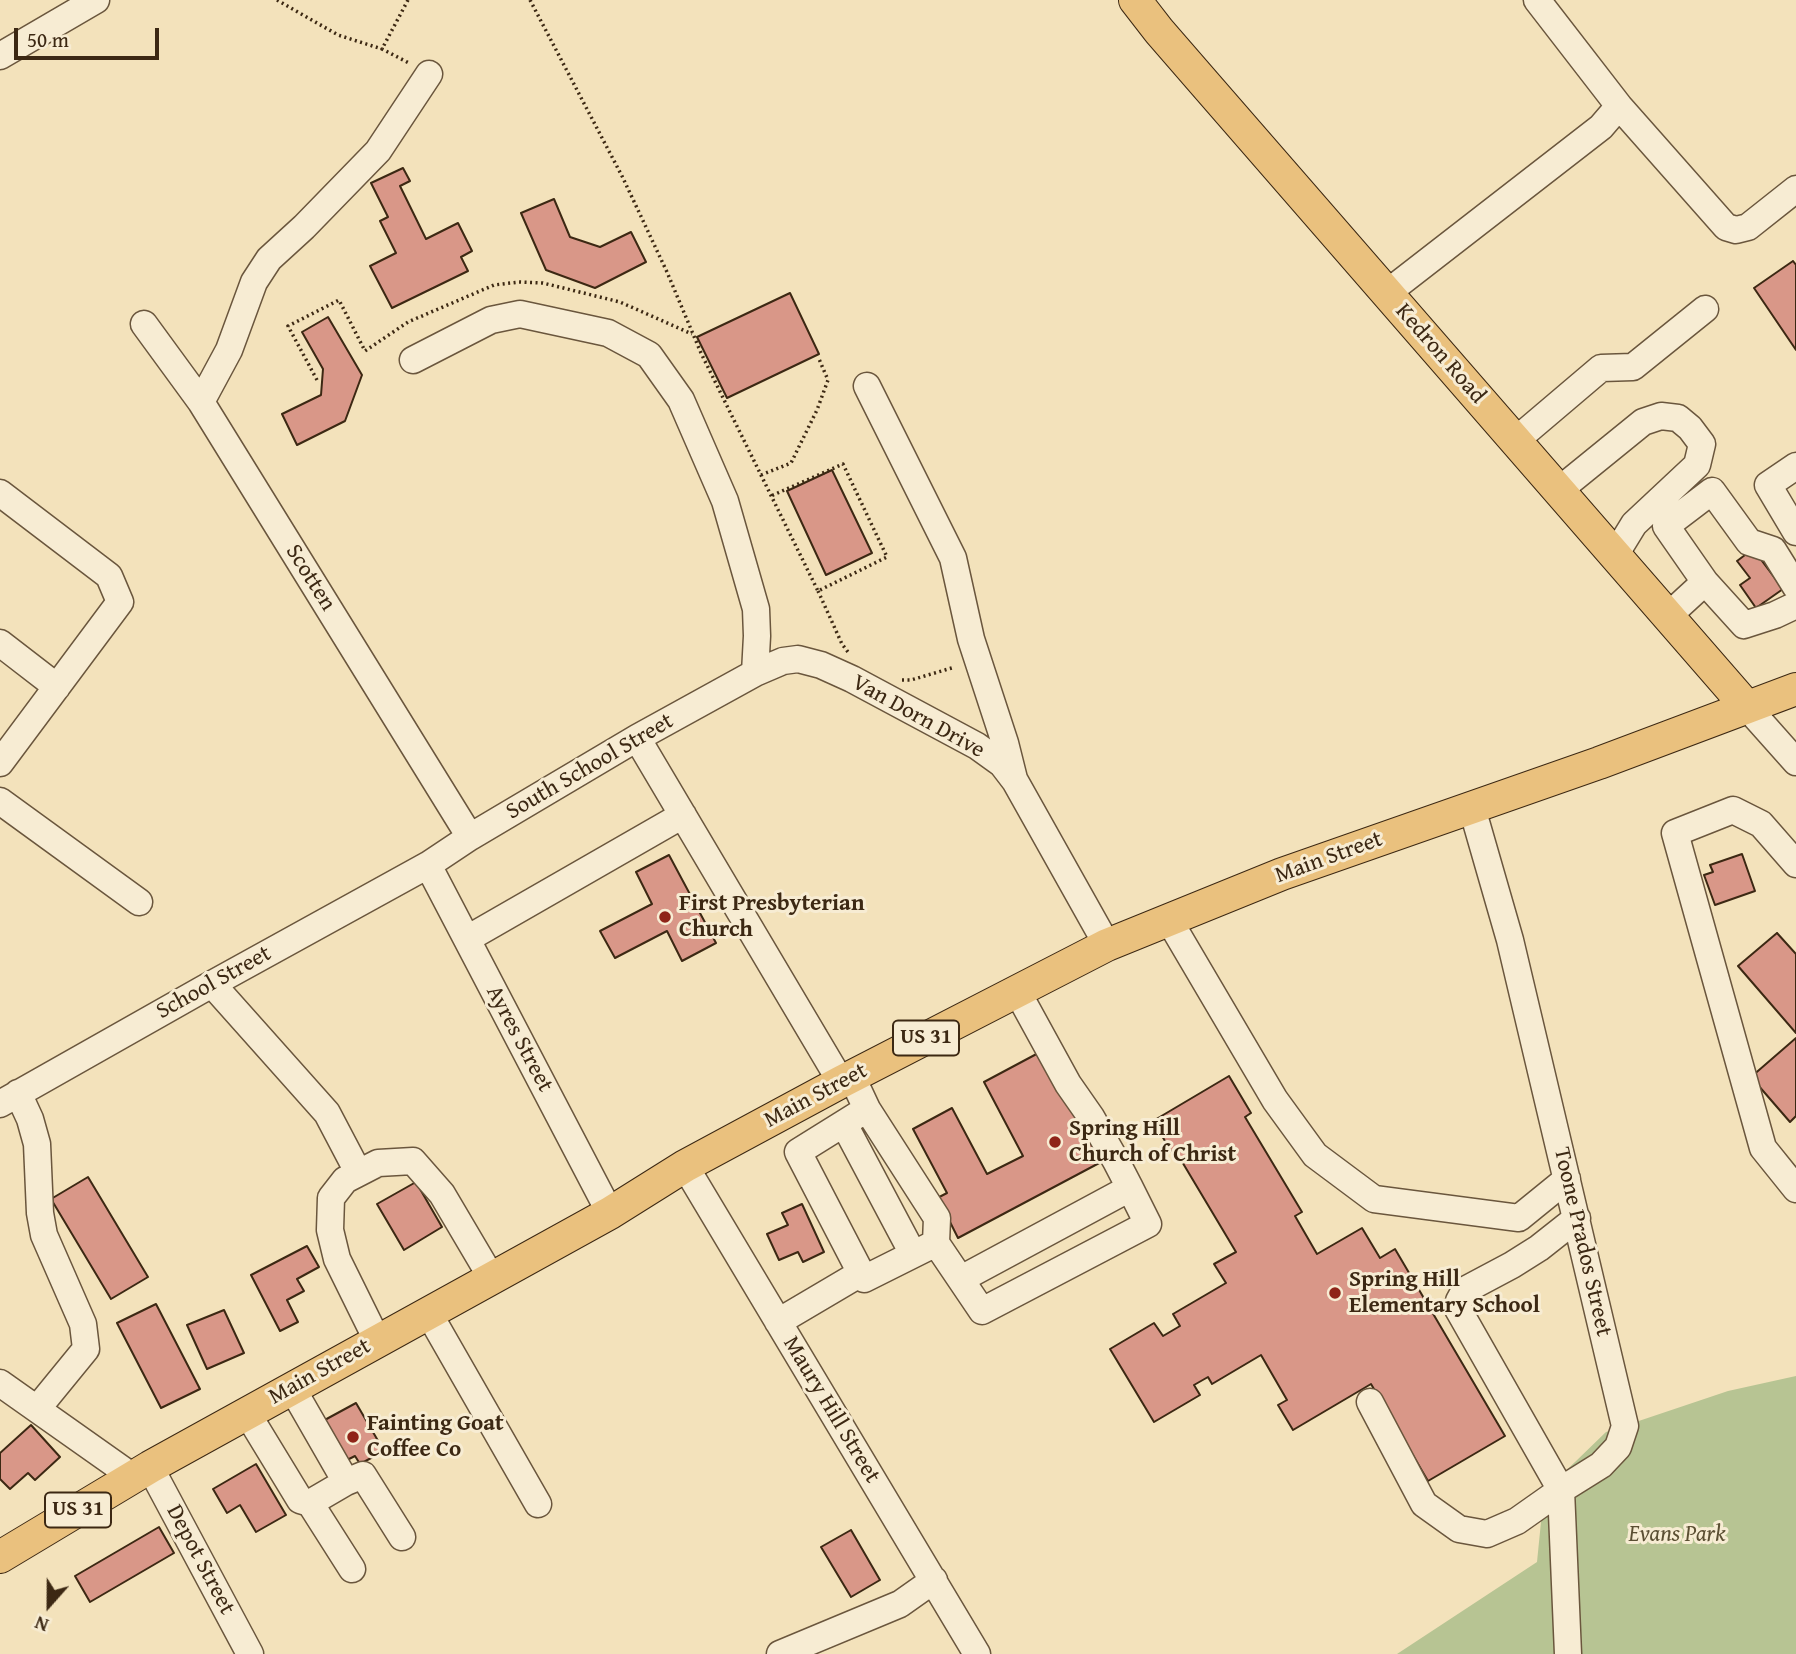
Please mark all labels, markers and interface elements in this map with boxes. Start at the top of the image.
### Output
scale bar [18,14,163,58]
text: 50 m [27,24,69,55]
street label: Kedron Road [1389,298,1491,410]
street label: Scotten [279,540,341,616]
street label: Van Dorn Drive [847,669,989,765]
street label: South School Street [501,708,679,826]
street label: Main Street [1271,826,1387,890]
place label: First Presbyterian Church [679,890,864,944]
marker: First Presbyterian Church [657,909,673,925]
street label: School Street [152,940,276,1026]
street label: Ayres Street [479,981,559,1097]
road number: US 31 [893,1020,959,1056]
street label: Main Street [760,1057,872,1135]
place label: Spring Hill Church of Christ [1069,1115,1236,1169]
marker: Spring Hill Church of Christ [1047,1134,1063,1150]
street label: Toone Prados Street [1547,1145,1617,1339]
place label: Spring Hill Elementary School [1349,1266,1540,1320]
marker: Spring Hill Elementary School [1327,1285,1343,1301]
street label: Maury Hill Street [776,1332,886,1488]
street label: Main Street [264,1333,376,1411]
place label: Fainting Goat Coffee Co [367,1410,504,1464]
marker: Fainting Goat Coffee Co [345,1429,361,1445]
road number: US 31 [45,1492,111,1528]
street label: Depot Street [160,1500,240,1620]
park label: Evans Park [1628,1521,1726,1549]
north arrow [14,1570,84,1640]
text: N [31,1609,52,1640]

